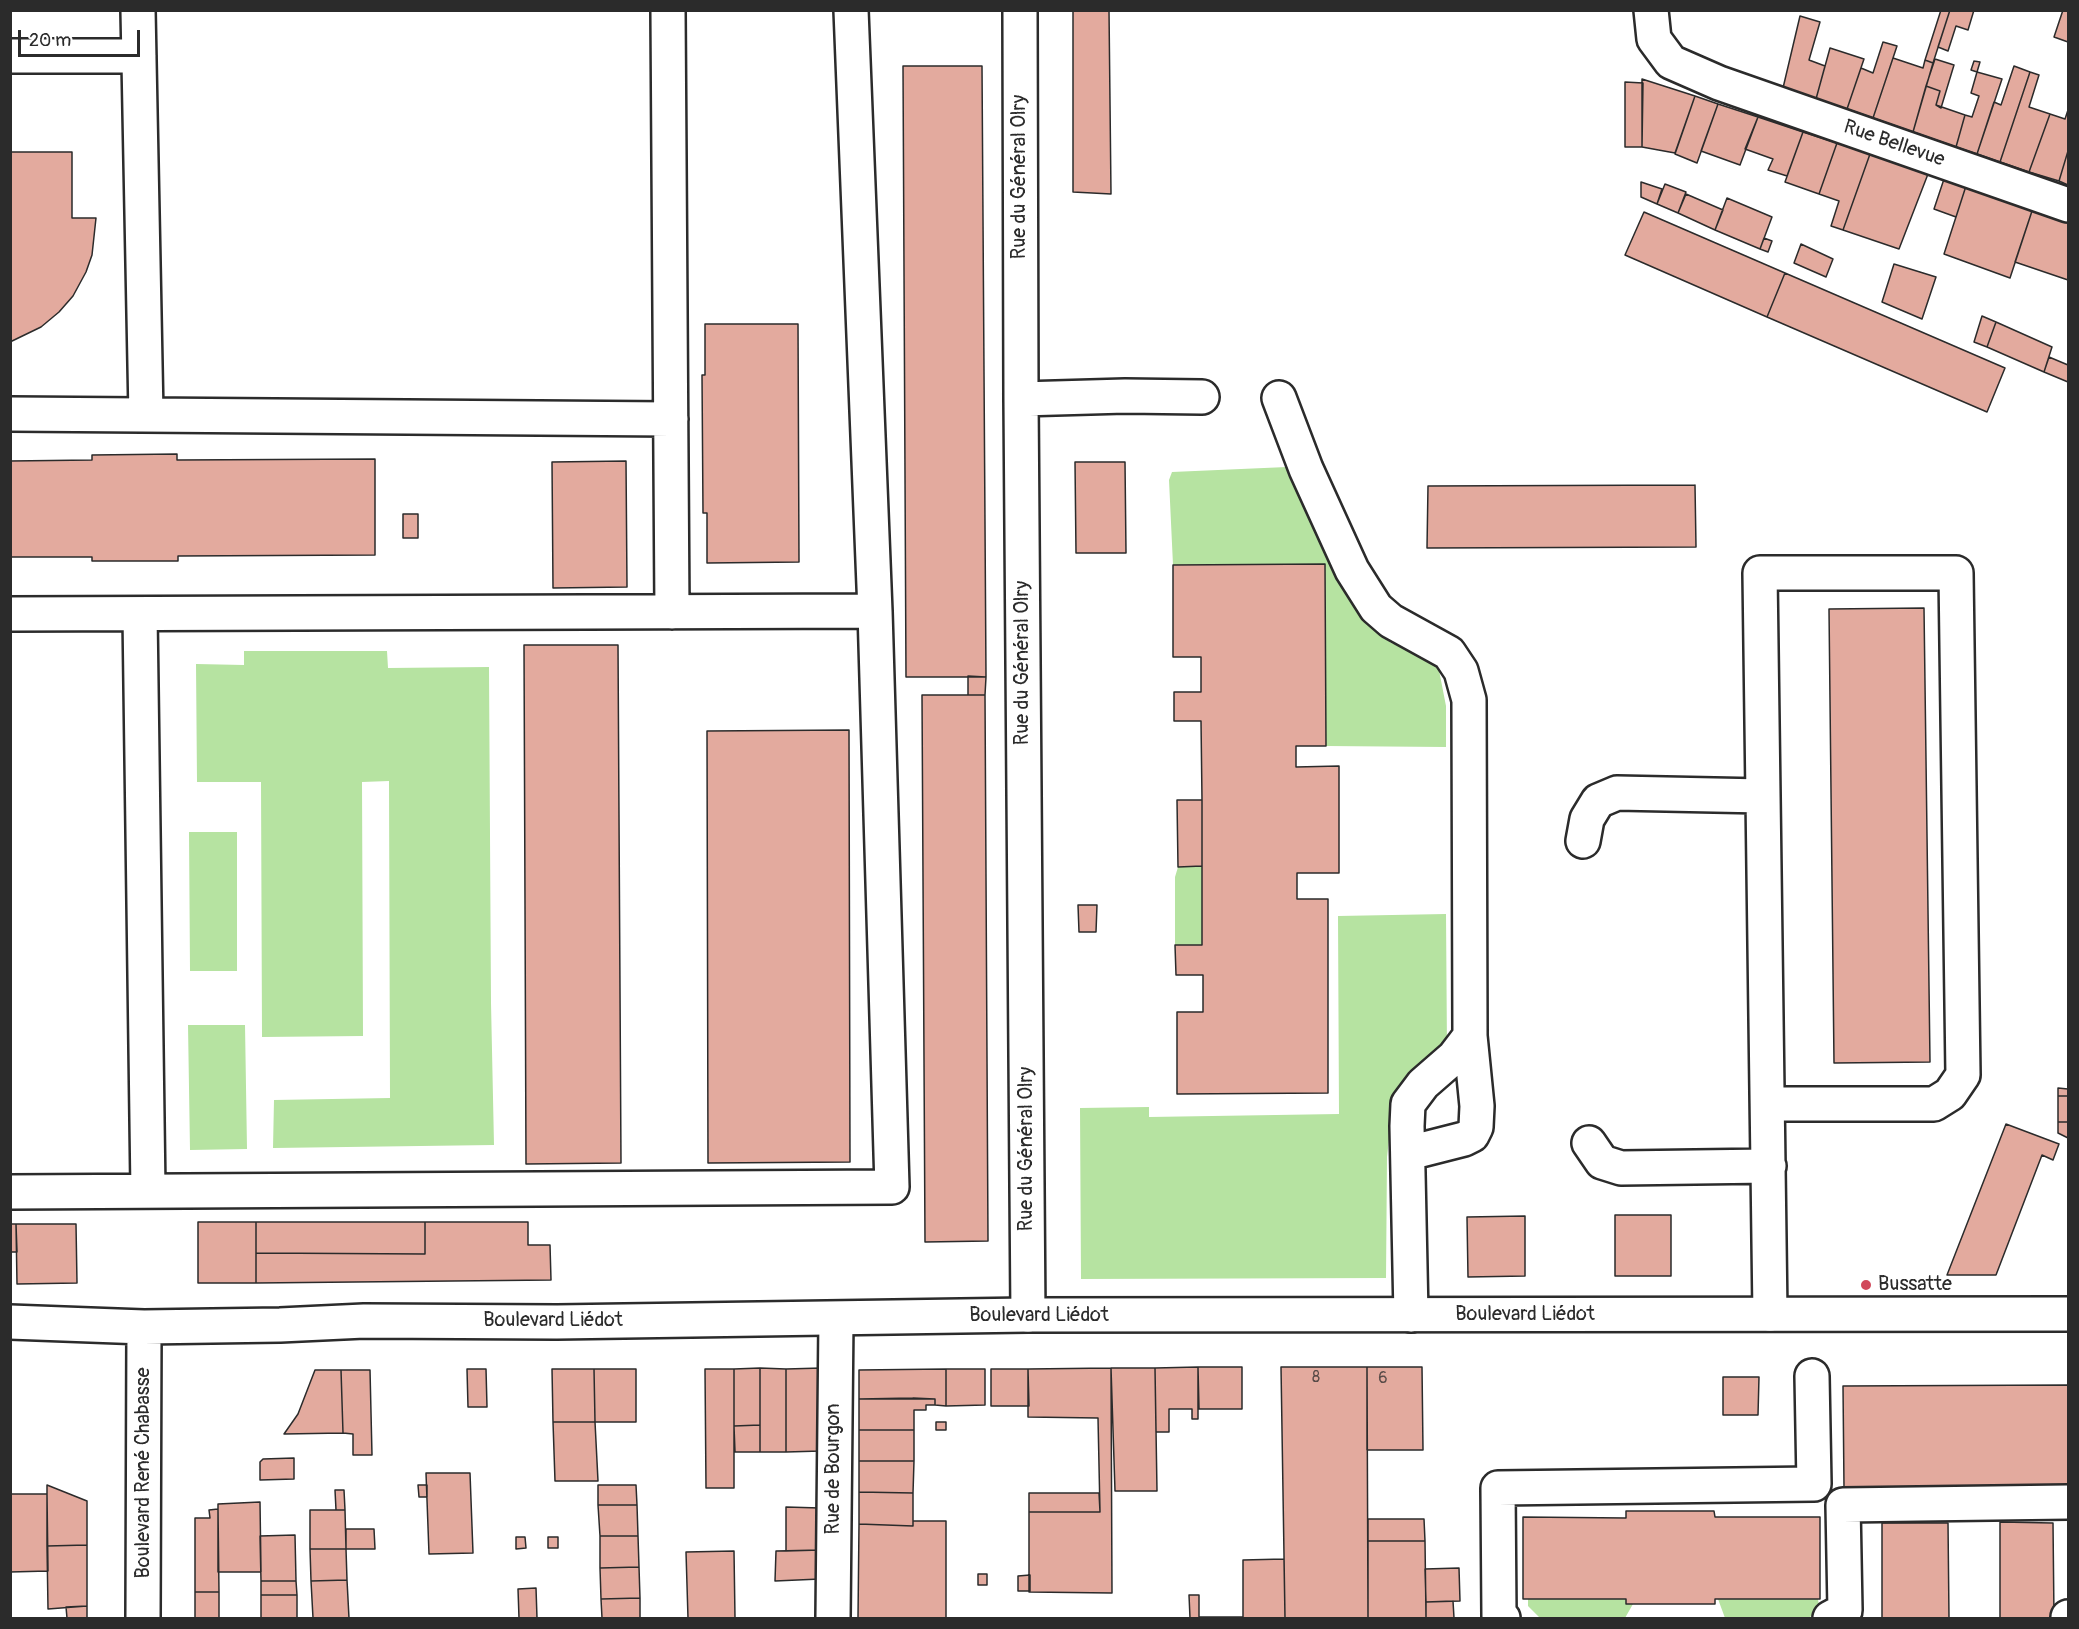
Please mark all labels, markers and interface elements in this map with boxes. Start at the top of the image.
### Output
scale bar [21,18,142,56]
text: 20 m [29,29,71,52]
street label: Rue du Général Olry [1008,95,1032,259]
street label: Rue Bellevue [1840,116,1948,172]
street label: Rue du Général Olry [1011,581,1035,745]
street label: Rue du Général Olry [1015,1067,1039,1231]
place label: Bussatte [1878,1273,1952,1297]
marker: Bussatte [1859,1278,1873,1292]
street label: Boulevard Liédot [1455,1303,1595,1327]
street label: Boulevard Liédot [969,1304,1109,1328]
street label: Boulevard Liédot [483,1309,623,1333]
street label: Boulevard René Chabasse [132,1367,156,1579]
house number: 8 [1312,1368,1320,1388]
house number: 6 [1378,1369,1388,1389]
street label: Rue de Bourgon [822,1403,846,1535]

